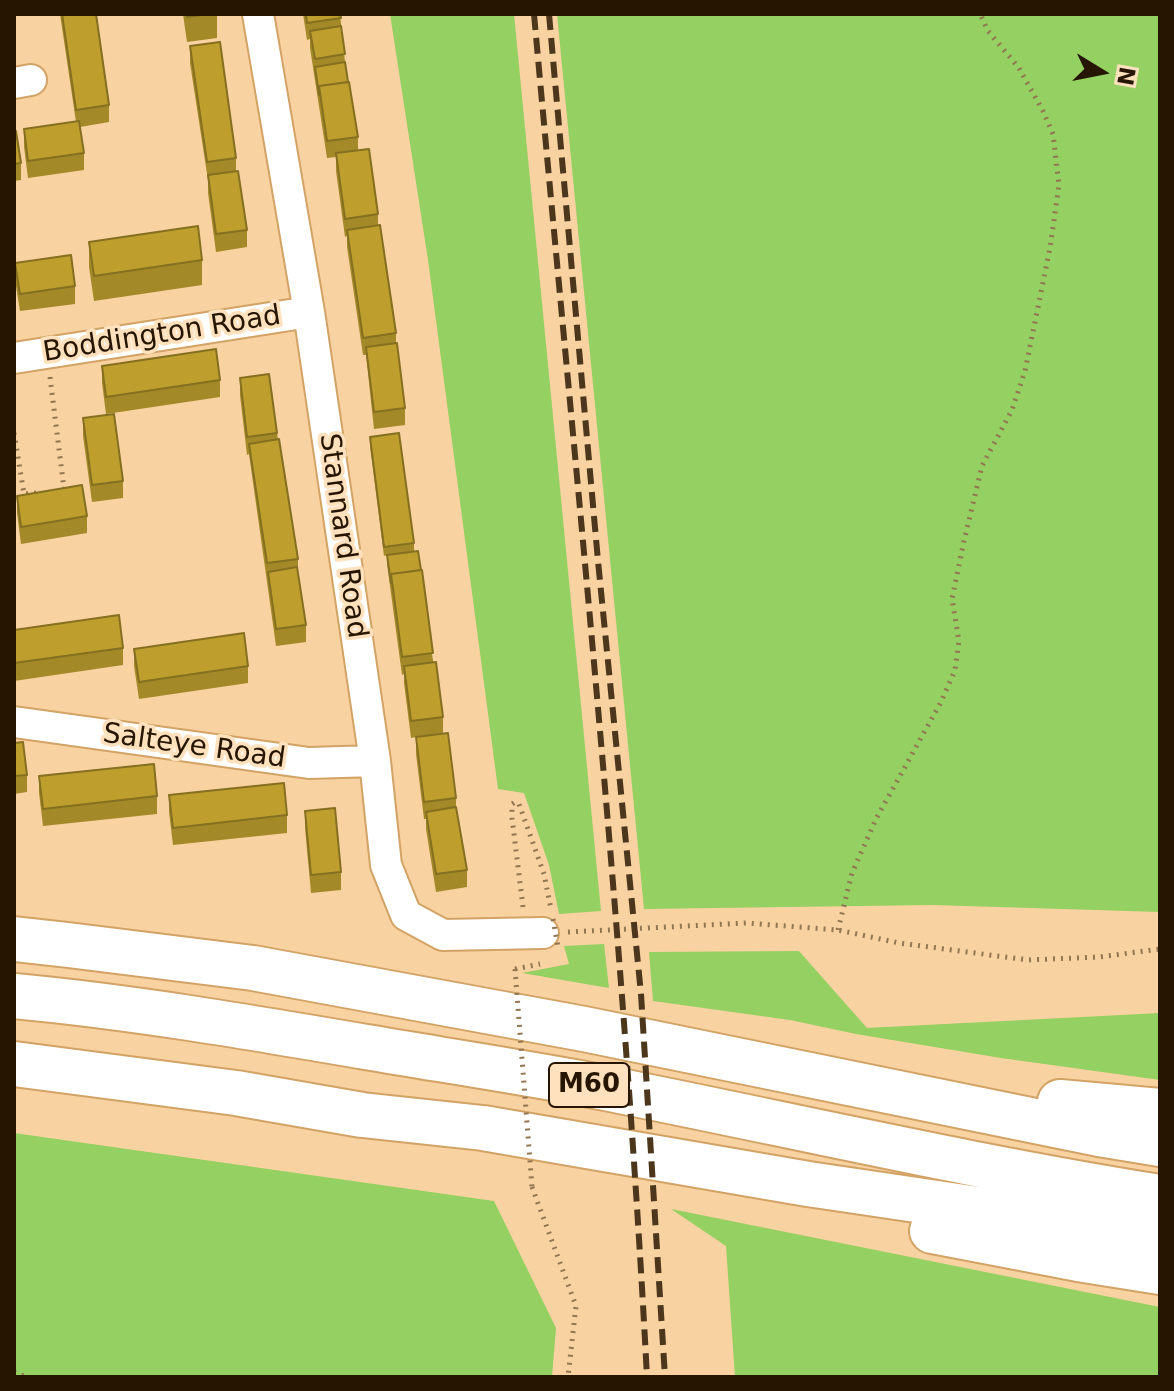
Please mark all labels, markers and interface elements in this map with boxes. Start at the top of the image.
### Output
north arrow [1062,32,1142,112]
text: N [1112,65,1140,87]
street label: Boddington Road [41,300,283,370]
street label: Stannard Road [311,431,373,641]
street label: Salteye Road [101,718,287,776]
road number: M60 [549,1063,629,1107]

